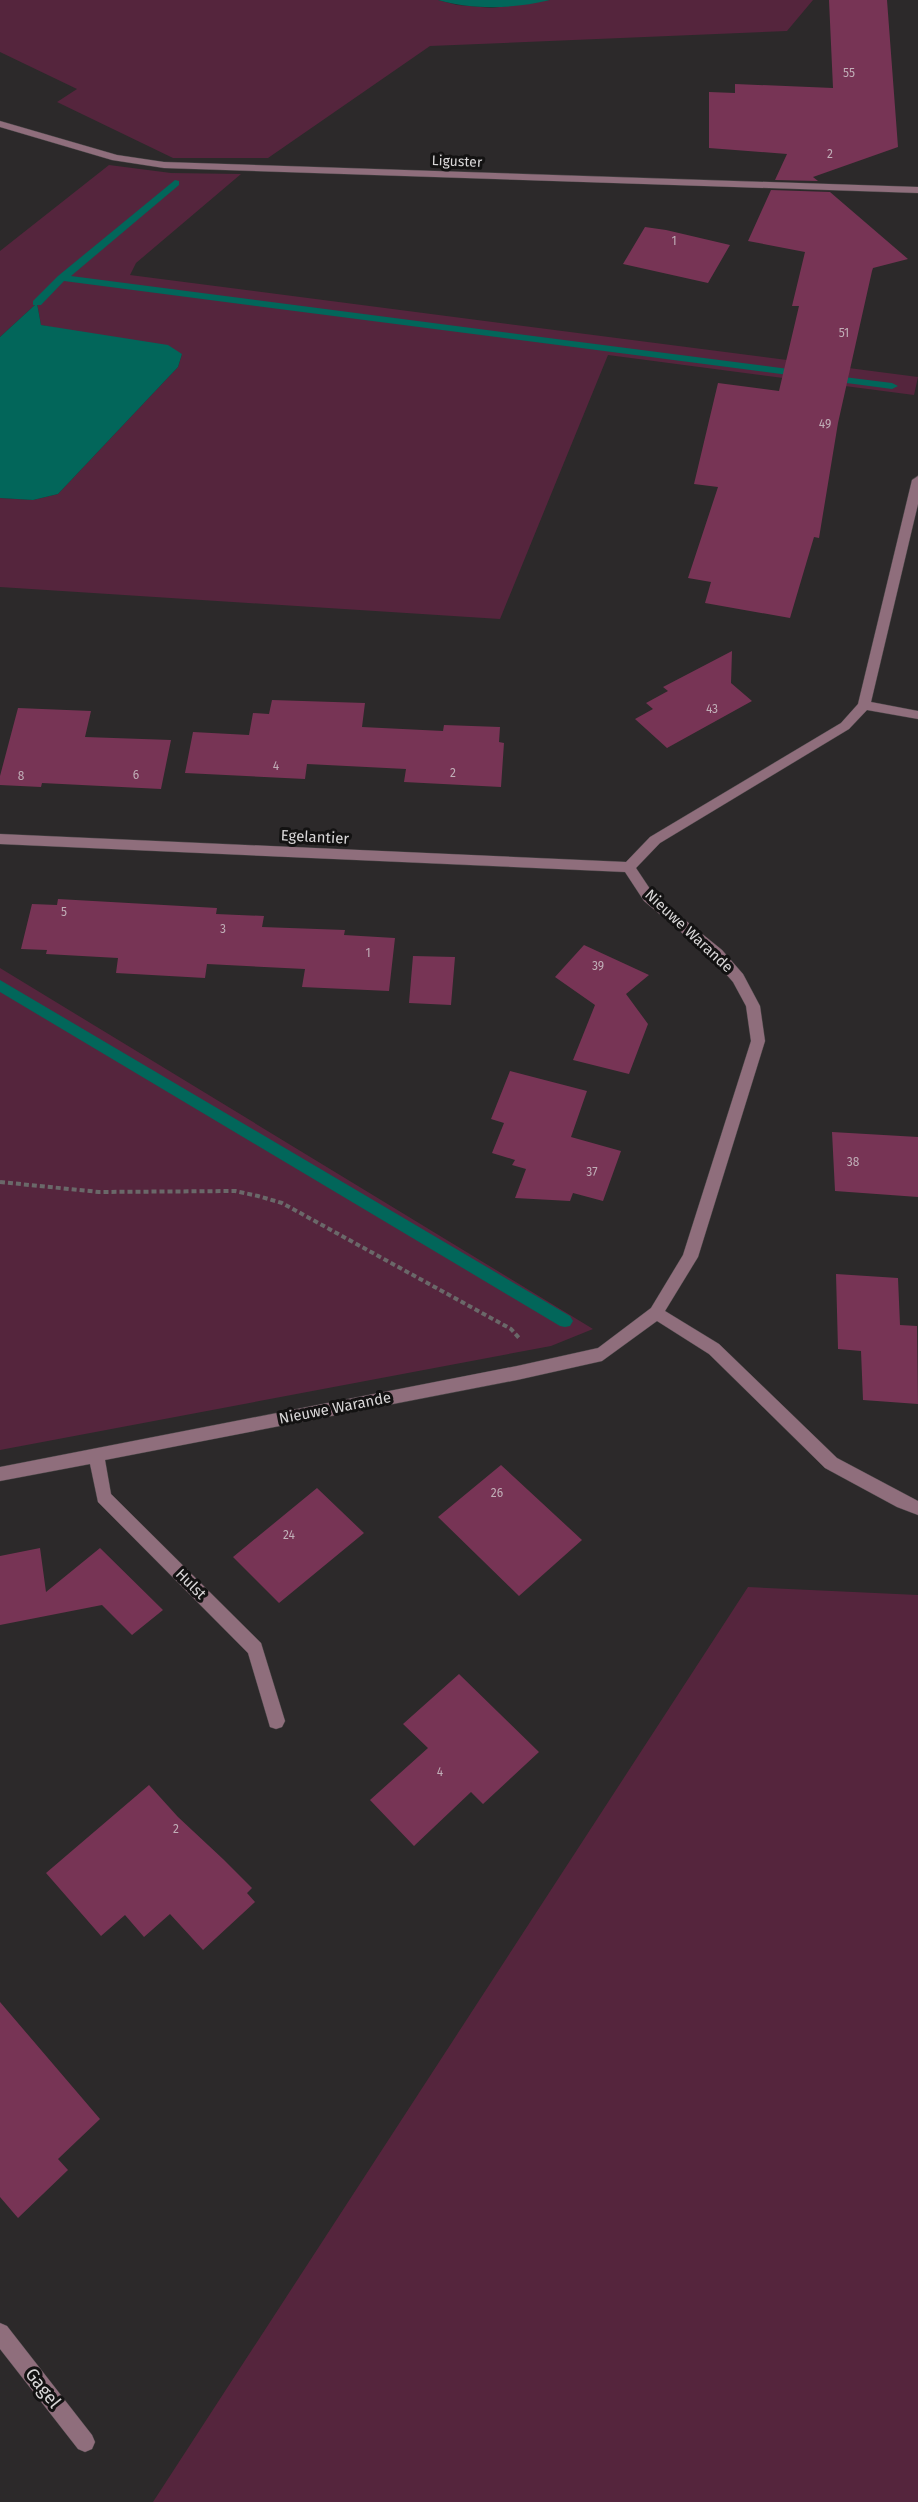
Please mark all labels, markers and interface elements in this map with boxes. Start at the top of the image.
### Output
house number: 55 [843,66,855,80]
house number: 2 [827,147,833,161]
street label: Liguster [431,152,483,171]
house number: 1 [671,234,677,248]
house number: 51 [839,326,849,340]
house number: 49 [819,417,831,431]
house number: 43 [706,702,718,716]
house number: 4 [273,759,280,773]
house number: 2 [450,766,456,780]
house number: 6 [133,768,139,782]
house number: 8 [18,769,25,783]
street label: Egelantier [280,826,350,848]
street label: Nieuwe Warande [641,886,737,976]
house number: 5 [61,905,67,919]
house number: 3 [220,922,226,936]
house number: 1 [365,946,371,960]
house number: 39 [592,959,604,973]
house number: 38 [847,1155,860,1169]
house number: 37 [586,1165,598,1179]
street label: Nieuwe Warande [277,1388,393,1428]
house number: 26 [491,1486,503,1500]
house number: 24 [283,1528,296,1542]
street label: Hulst [172,1565,210,1603]
house number: 4 [437,1765,444,1779]
house number: 2 [173,1822,179,1836]
street label: Gagel [20,2363,66,2413]

